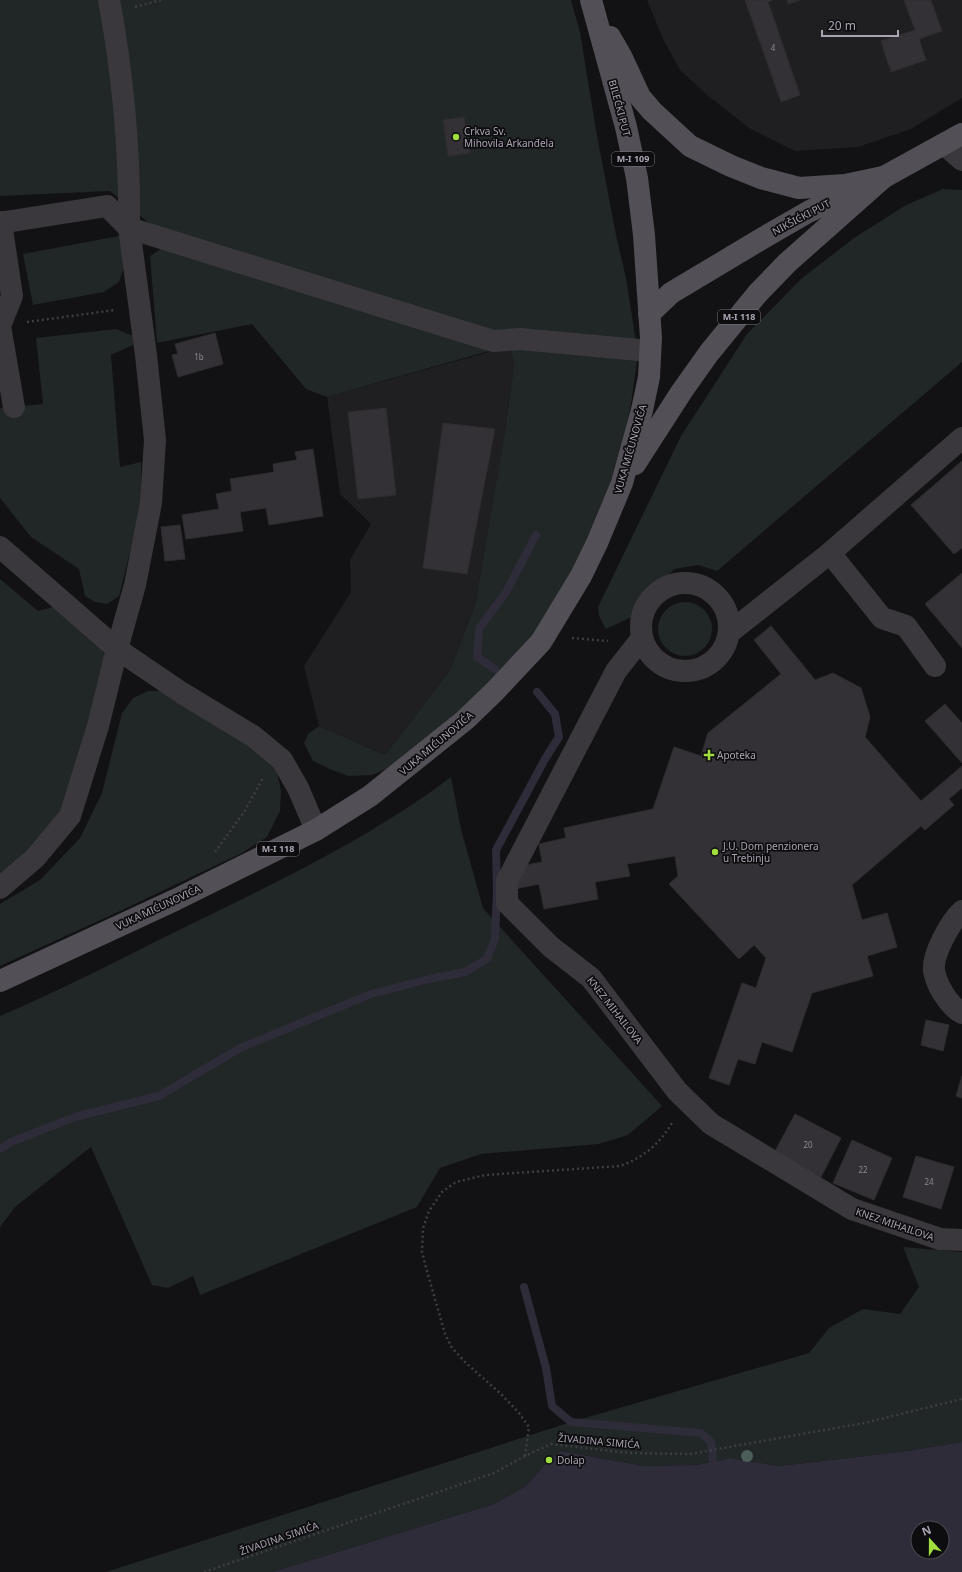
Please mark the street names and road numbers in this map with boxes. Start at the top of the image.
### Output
street label: BILEĆKI PUT [606,78,634,138]
road number: M-I 109 [612,152,654,166]
street label: NIKŠIĆKI PUT [770,196,833,238]
road number: M-I 118 [718,310,760,324]
street label: VUKA MIĆUNOVIĆA [611,402,650,495]
street label: VUKA MIĆUNOVIĆA [396,708,476,778]
road number: M-I 118 [257,842,299,856]
street label: VUKA MIĆUNOVIĆA [113,881,203,933]
street label: KNEZ MIHAILOVA [584,973,646,1047]
street label: KNEZ MIHAILOVA [854,1204,937,1244]
street label: ŽIVADINA SIMIĆA [557,1430,641,1452]
street label: ŽIVADINA SIMIĆA [238,1518,321,1558]

